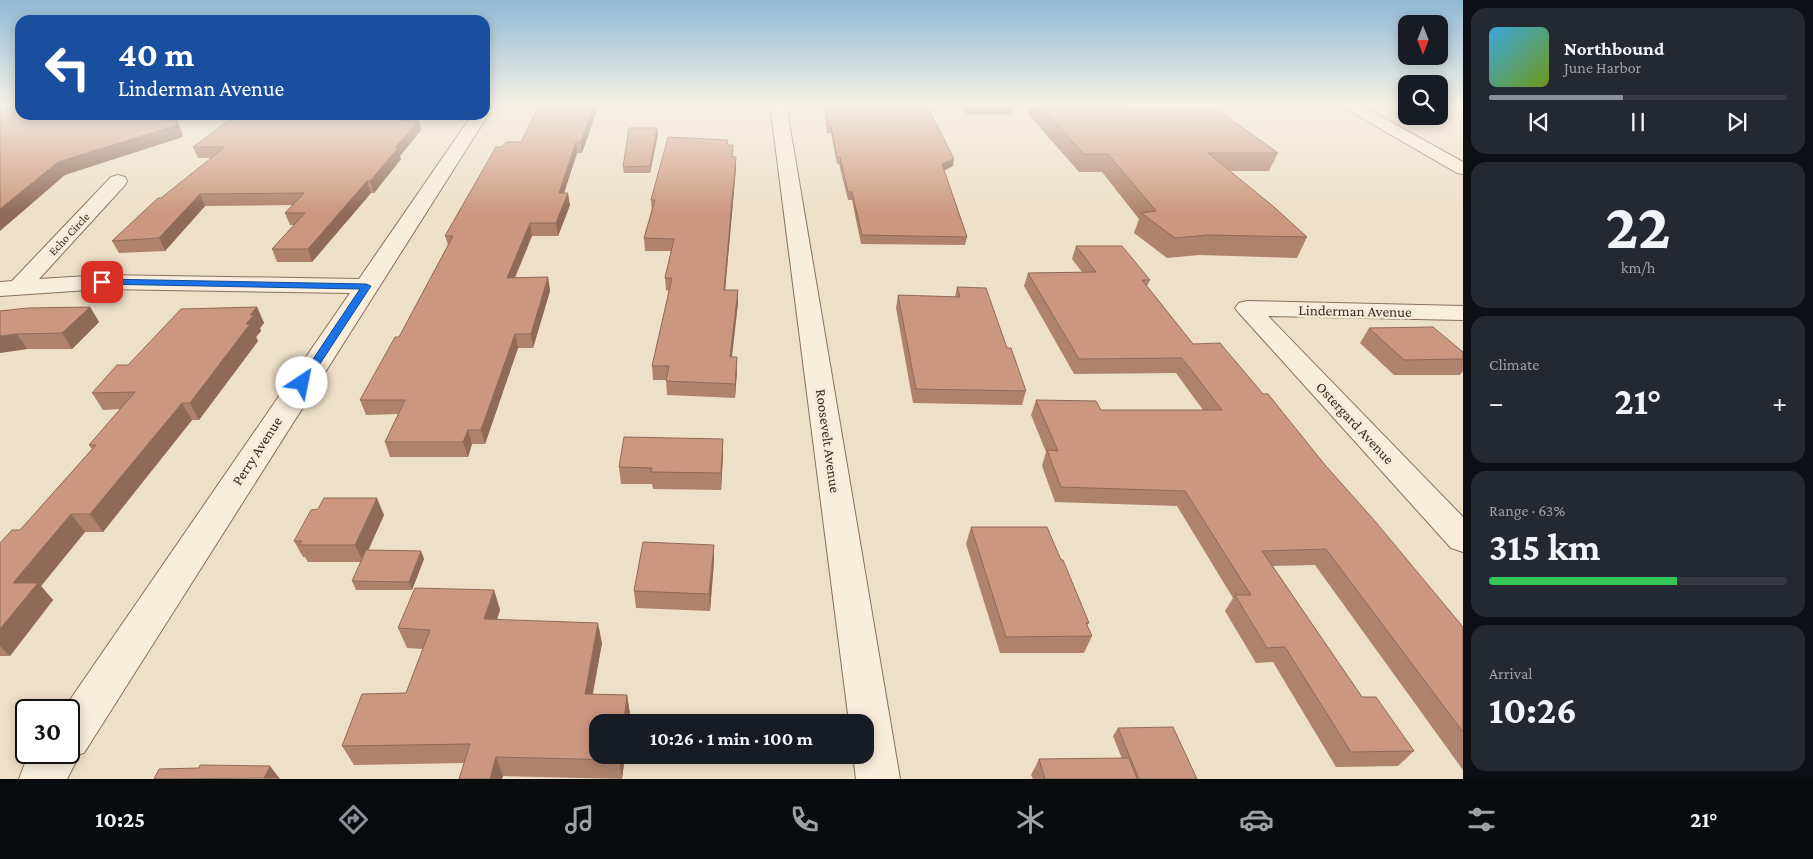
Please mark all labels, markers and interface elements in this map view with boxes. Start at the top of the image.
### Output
north arrow [1398,15,1448,65]
map controls [1398,15,1448,125]
icon: left [35,35,100,100]
text: 40 m [118,35,195,74]
text: Northbound [1564,38,1664,59]
text: June Harbor [1564,59,1641,76]
button: search [1398,75,1448,125]
text: Linderman Avenue [118,76,284,101]
icon: previous [1525,108,1553,136]
icon: pause [1624,108,1652,136]
icon: next [1723,108,1751,136]
text: 22 [1605,190,1671,262]
street label: Echo Circle [46,210,92,258]
text: km/h [1621,259,1655,276]
pin [81,261,123,303]
icon: arrive [88,268,116,296]
street label: Linderman Avenue [1298,302,1412,320]
position arrow [275,356,327,408]
text: Climate [1489,356,1539,373]
street label: Ostergard Avenue [1312,379,1397,468]
text: 21° [1614,380,1662,422]
text: − [1489,387,1504,418]
text: + [1772,387,1787,418]
street label: Roosevelt Avenue [813,388,843,494]
street label: Perry Avenue [229,413,286,489]
text: Range · 63% [1489,502,1565,519]
text: 315 km [1489,526,1601,568]
text: Arrival [1489,665,1533,682]
text: 10:26 [1489,689,1577,731]
speed limit sign: 30 [15,699,80,764]
text: 10:26 · 1 min · 100 m [650,728,813,749]
icon: directions [336,802,371,837]
icon: music [562,802,597,837]
icon: phone [787,802,822,837]
icon: climate [1013,802,1048,837]
icon: car [1239,802,1274,837]
icon: filters [1464,802,1499,837]
text: 10:25 [95,807,145,832]
text: 21° [1690,807,1718,832]

